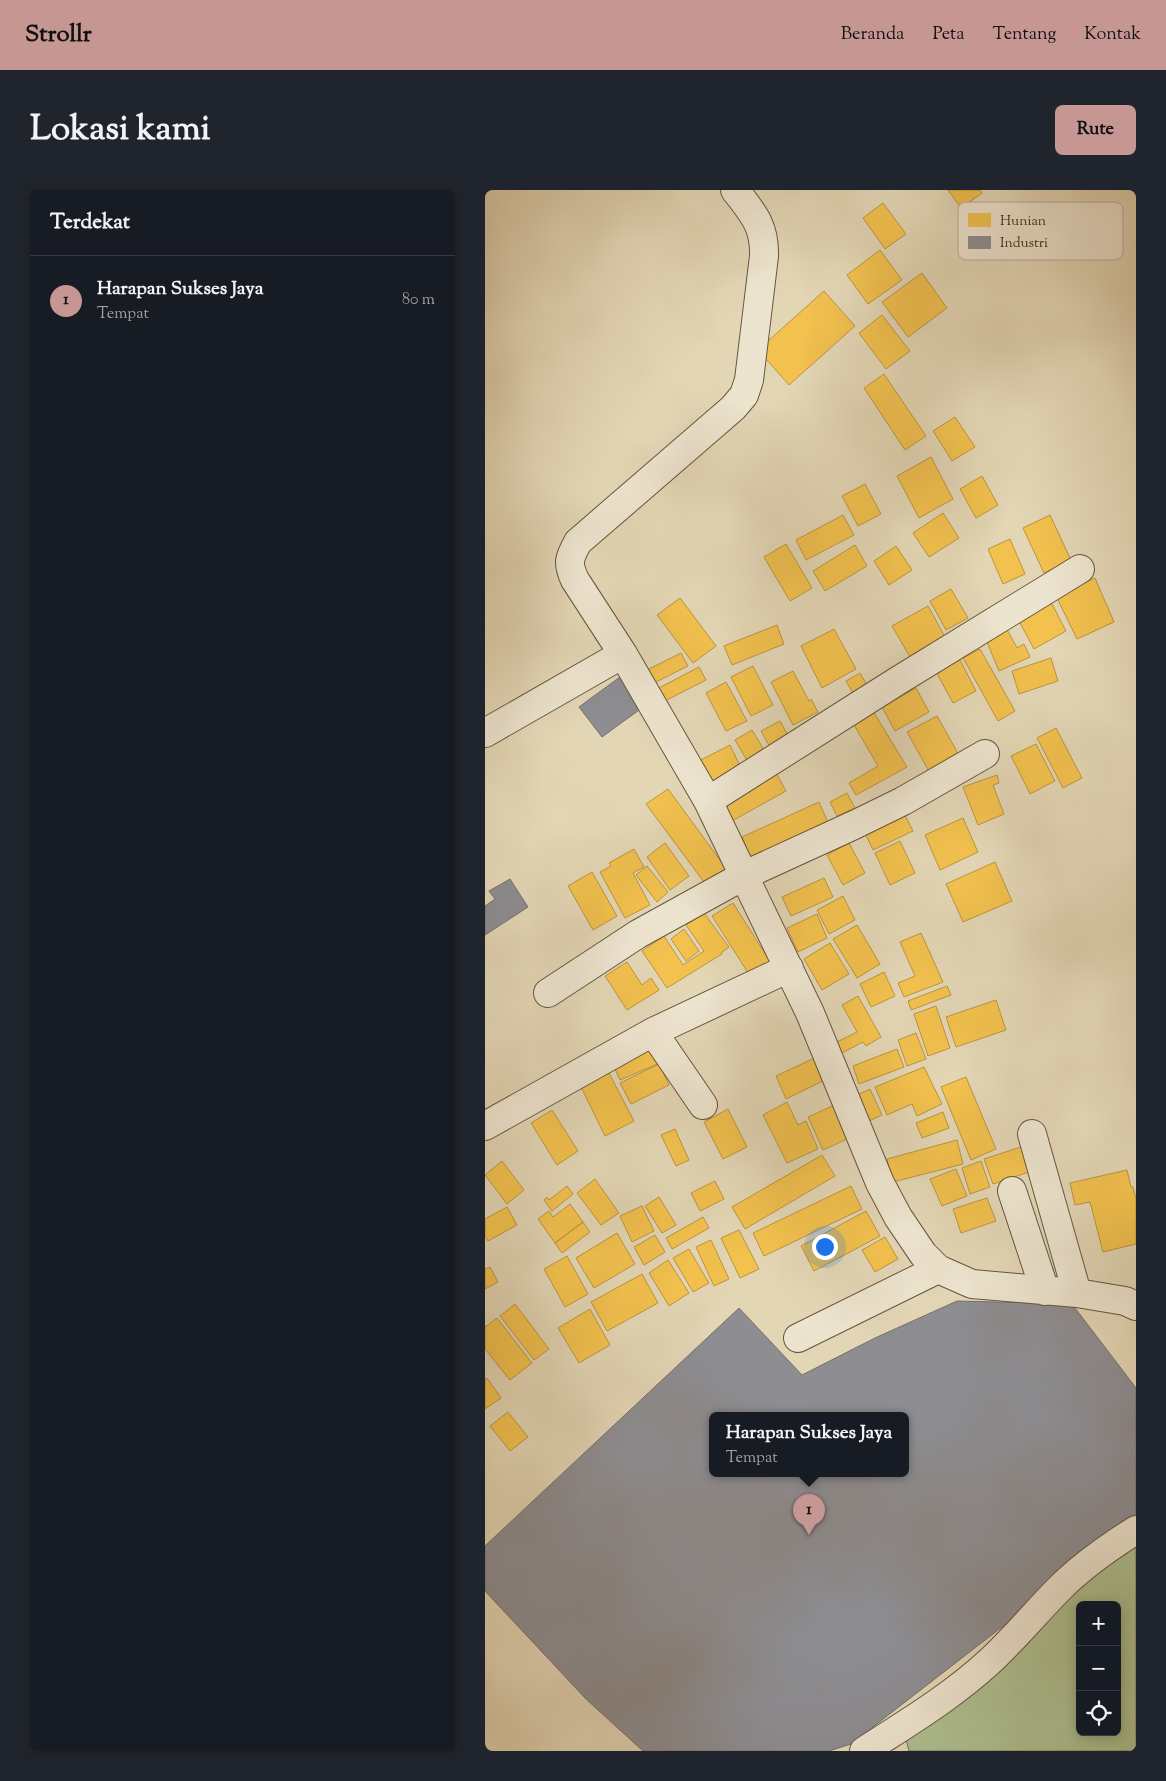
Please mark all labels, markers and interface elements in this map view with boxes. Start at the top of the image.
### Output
text: Strollr [25,18,92,52]
text: Beranda [841,22,904,48]
text: Peta [932,22,965,48]
text: Tentang [993,22,1056,48]
text: Kontak [1084,22,1141,48]
text: Lokasi kami [30,105,211,156]
button: Rute [1055,105,1136,155]
legend [958,202,1123,260]
text: Terdekat [50,208,130,238]
text: Hunian [1000,212,1046,232]
text: Industri [1000,234,1048,254]
text: Harapan Sukses Jaya [97,276,263,303]
text: 1 [63,289,69,312]
text: 80 m [402,289,435,312]
text: Tempat [97,303,149,326]
your location [812,1234,838,1260]
popup [709,1412,909,1477]
text: Harapan Sukses Jaya [726,1420,892,1447]
text: Tempat [726,1447,778,1470]
pin: 1 [793,1494,825,1535]
map controls [1076,1601,1121,1736]
button: + [1076,1601,1121,1646]
button: − [1076,1646,1121,1691]
button: locate [1076,1691,1121,1736]

